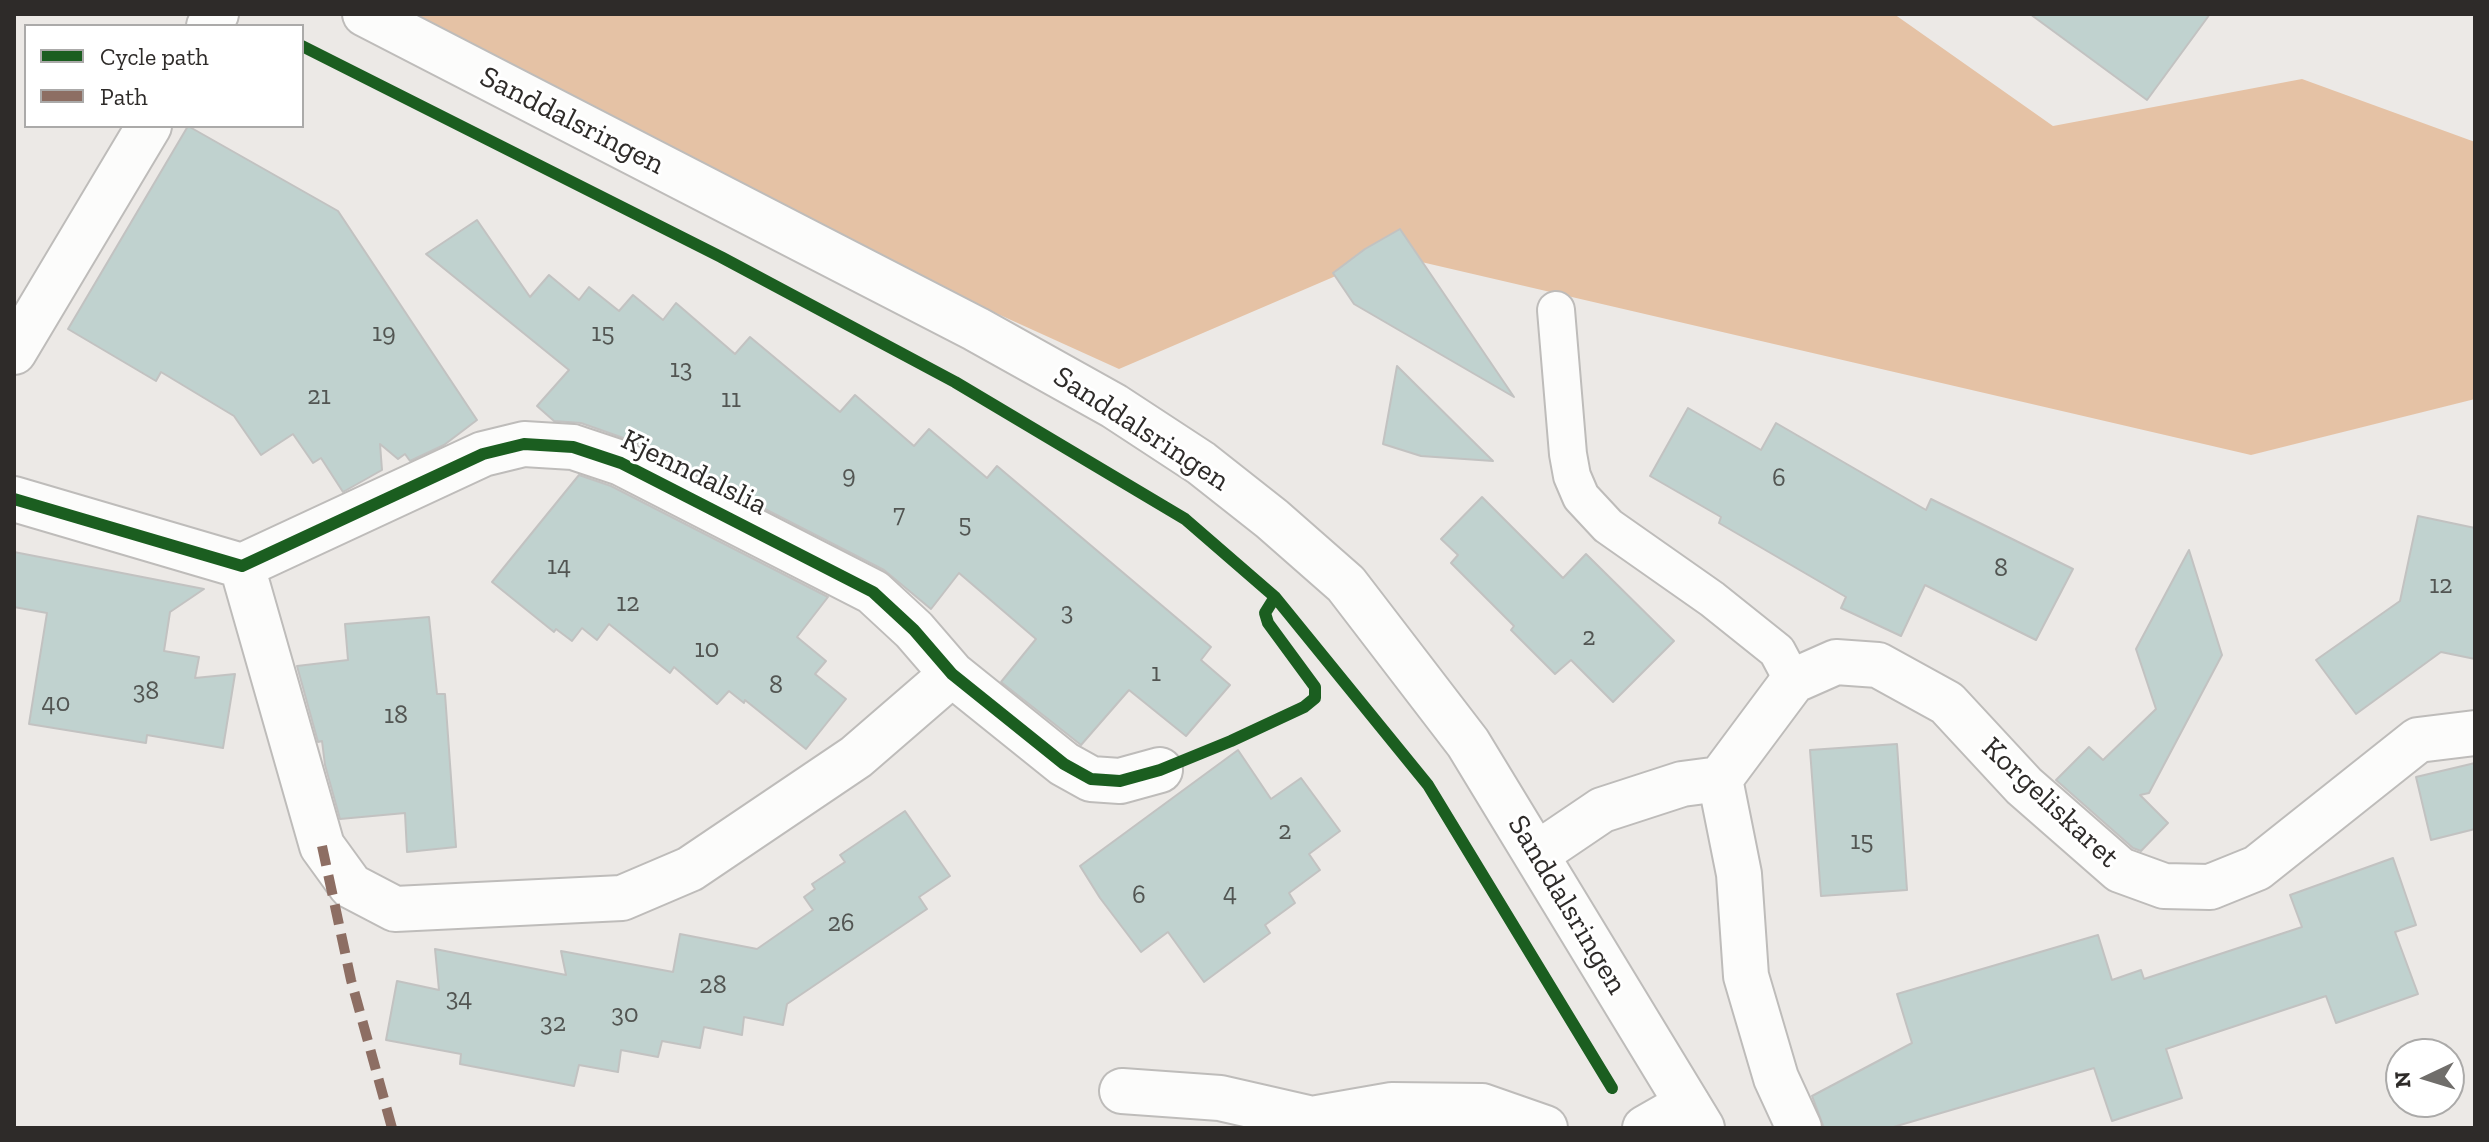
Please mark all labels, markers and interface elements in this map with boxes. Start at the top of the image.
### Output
legend [24,24,304,128]
text: Cycle path [100,42,209,71]
street label: Sanddalsringen [474,59,670,183]
text: Path [100,82,148,111]
house number: 19 [372,318,396,350]
house number: 15 [591,318,615,350]
house number: 13 [670,354,692,386]
street label: Sanddalsringen [1046,359,1236,499]
house number: 21 [307,381,331,413]
house number: 11 [721,384,741,416]
street label: Kjenndalslia [615,422,773,524]
house number: 9 [842,460,856,492]
house number: 6 [1772,463,1786,495]
house number: 7 [893,499,905,531]
house number: 5 [958,509,972,541]
house number: 14 [547,551,571,583]
house number: 8 [1994,553,2008,585]
house number: 12 [2429,570,2453,602]
house number: 12 [616,588,640,620]
house number: 3 [1061,597,1073,629]
house number: 2 [1582,622,1596,654]
house number: 10 [695,634,719,666]
house number: 1 [1151,658,1161,690]
house number: 8 [769,670,783,702]
house number: 38 [133,676,159,708]
house number: 40 [42,688,70,720]
house number: 18 [384,700,408,732]
street label: Korgeliskaret [1974,730,2126,876]
street label: Sanddalsringen [1500,809,1634,1001]
house number: 2 [1278,816,1292,848]
house number: 15 [1850,826,1874,858]
house number: 4 [1223,878,1237,910]
house number: 6 [1132,880,1146,912]
house number: 26 [827,908,855,940]
house number: 28 [699,970,727,1002]
house number: 34 [446,983,472,1015]
house number: 30 [611,999,639,1031]
house number: 32 [540,1008,566,1040]
north arrow [2385,1038,2465,1118]
text: N [2389,1070,2417,1089]

